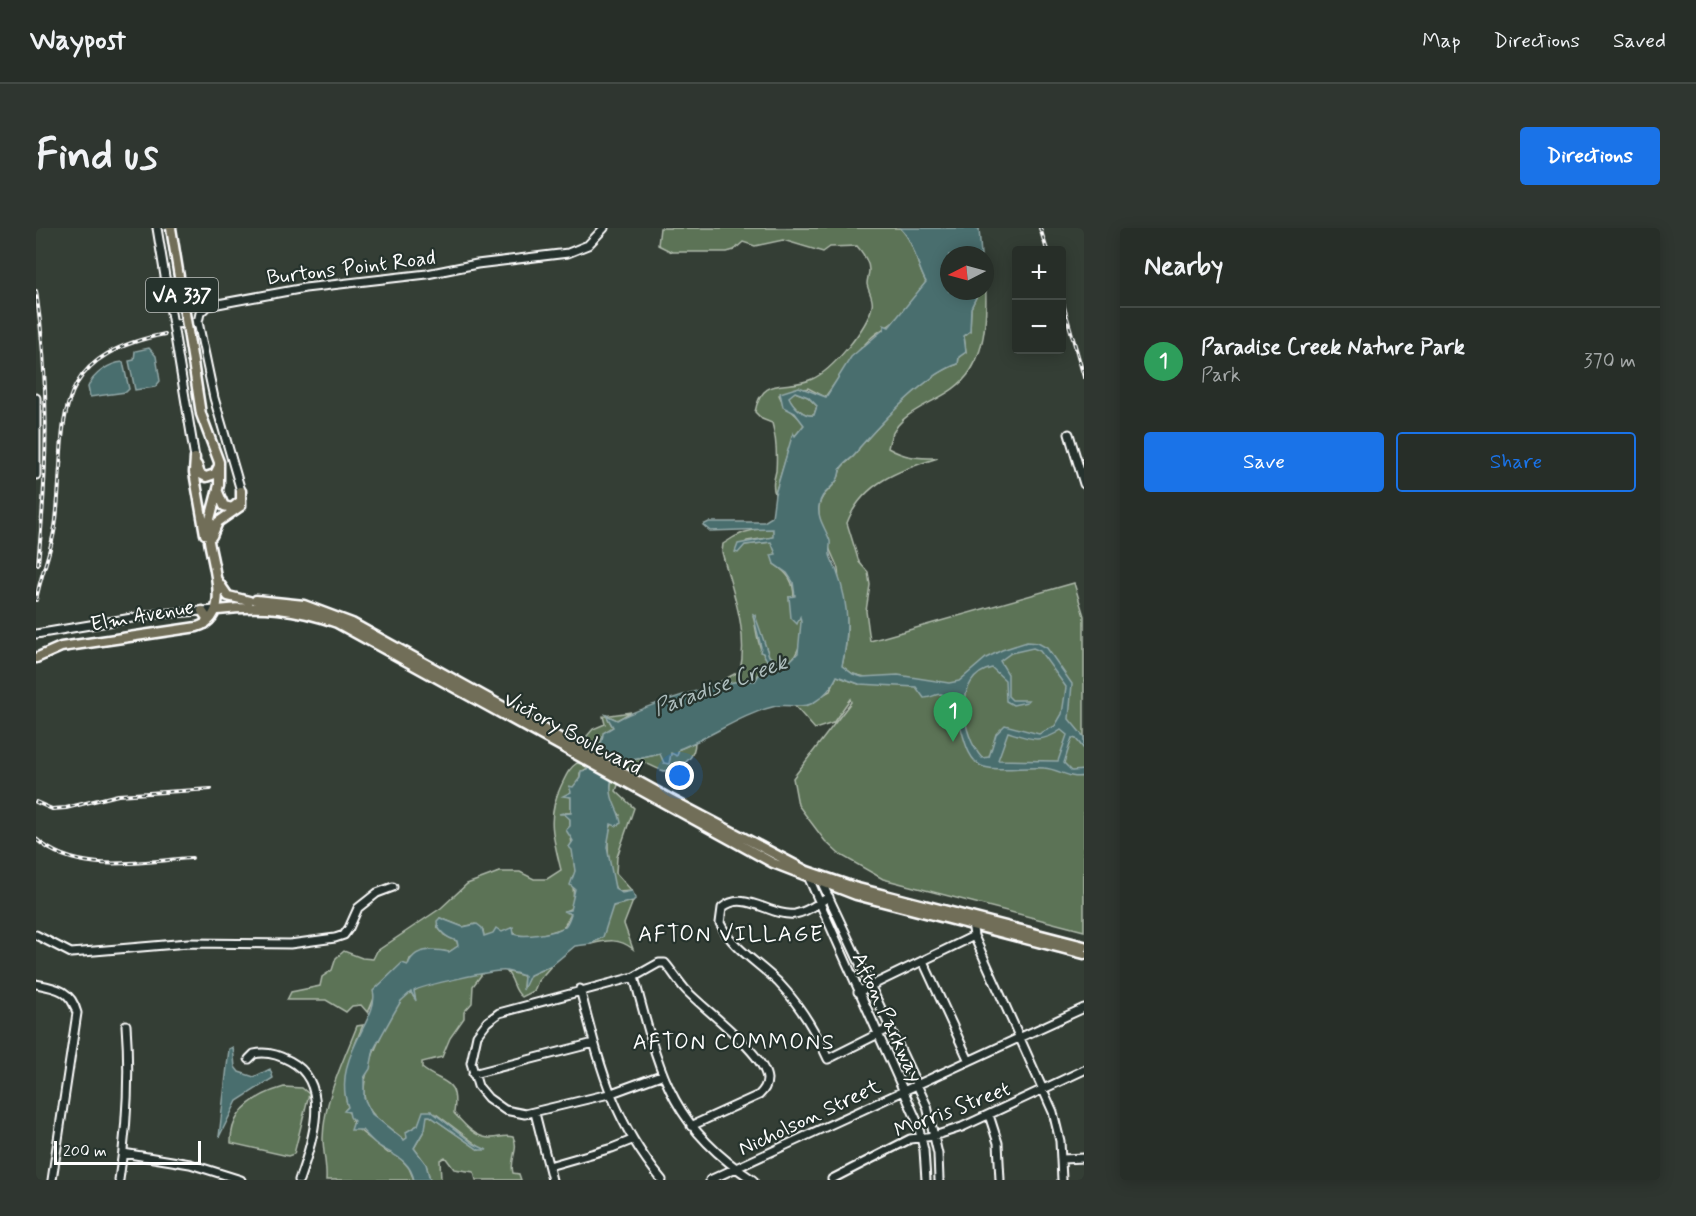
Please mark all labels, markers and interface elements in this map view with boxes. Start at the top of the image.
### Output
text: Waypost [30,23,126,60]
text: Map [1422,27,1461,55]
text: Directions [1494,27,1580,55]
text: Saved [1613,27,1666,55]
button: Directions [1520,127,1660,185]
text: Find us [36,129,158,184]
street label: Burtons Point Road [265,244,437,292]
north arrow [940,246,994,300]
map controls [1012,246,1066,354]
button: + [1012,246,1066,300]
text: Nearby [1144,250,1223,284]
road number: VA 337 [146,278,218,312]
button: − [1012,300,1066,354]
text: Paradise Creek Nature Park [1201,334,1465,362]
text: 1 [1159,348,1168,375]
text: 370 m [1584,348,1636,375]
text: Park [1201,362,1241,389]
button: Save [1144,432,1384,492]
button: Share [1396,432,1636,492]
street label: Elm Avenue [88,593,196,639]
water label: Paradise Creek [650,648,793,723]
street label: Victory Boulevard [498,685,647,782]
pin: 1 [934,692,972,742]
your location [665,761,694,790]
district label: AFTON VILLAGE [638,921,824,949]
street label: Afton Parkway [845,948,929,1087]
district label: AFTON COMMONS [633,1029,835,1057]
street label: Nicholson Street [734,1072,886,1163]
street label: Morris Street [890,1075,1015,1145]
scale bar [54,1138,201,1166]
text: 200 m [63,1141,107,1162]

